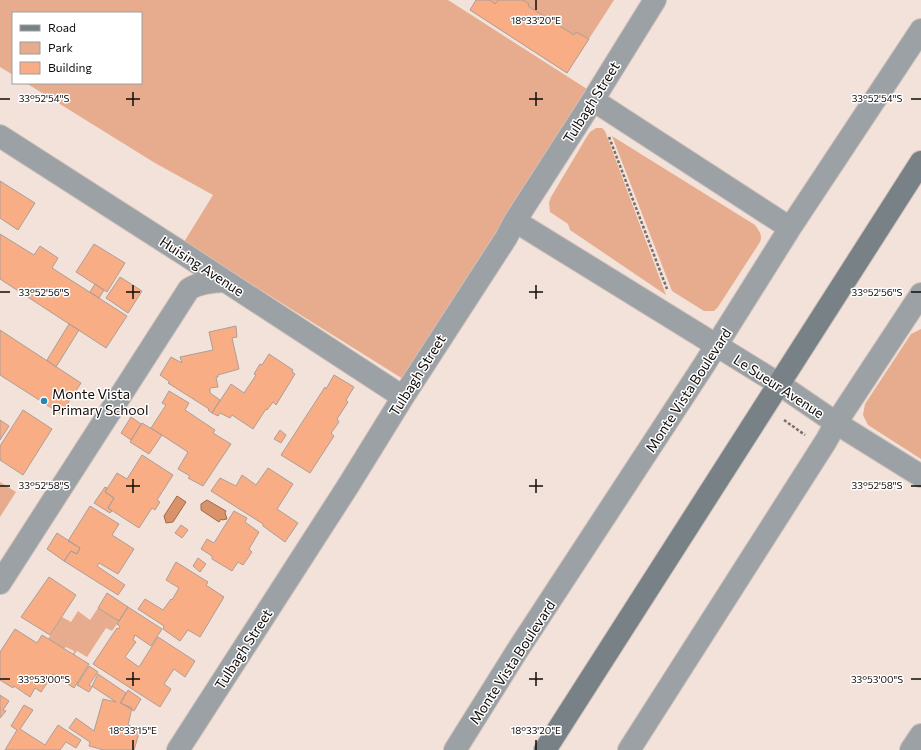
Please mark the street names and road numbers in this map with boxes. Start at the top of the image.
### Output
street label: Tulbagh Street [559,58,623,146]
street label: Huising Avenue [157,232,247,300]
street label: Monte Vista Boulevard [642,325,734,455]
street label: Tulbagh Street [385,331,449,419]
street label: Le Sueur Avenue [731,350,827,422]
street label: Monte Vista Boulevard [466,597,558,727]
street label: Tulbagh Street [211,605,275,692]

